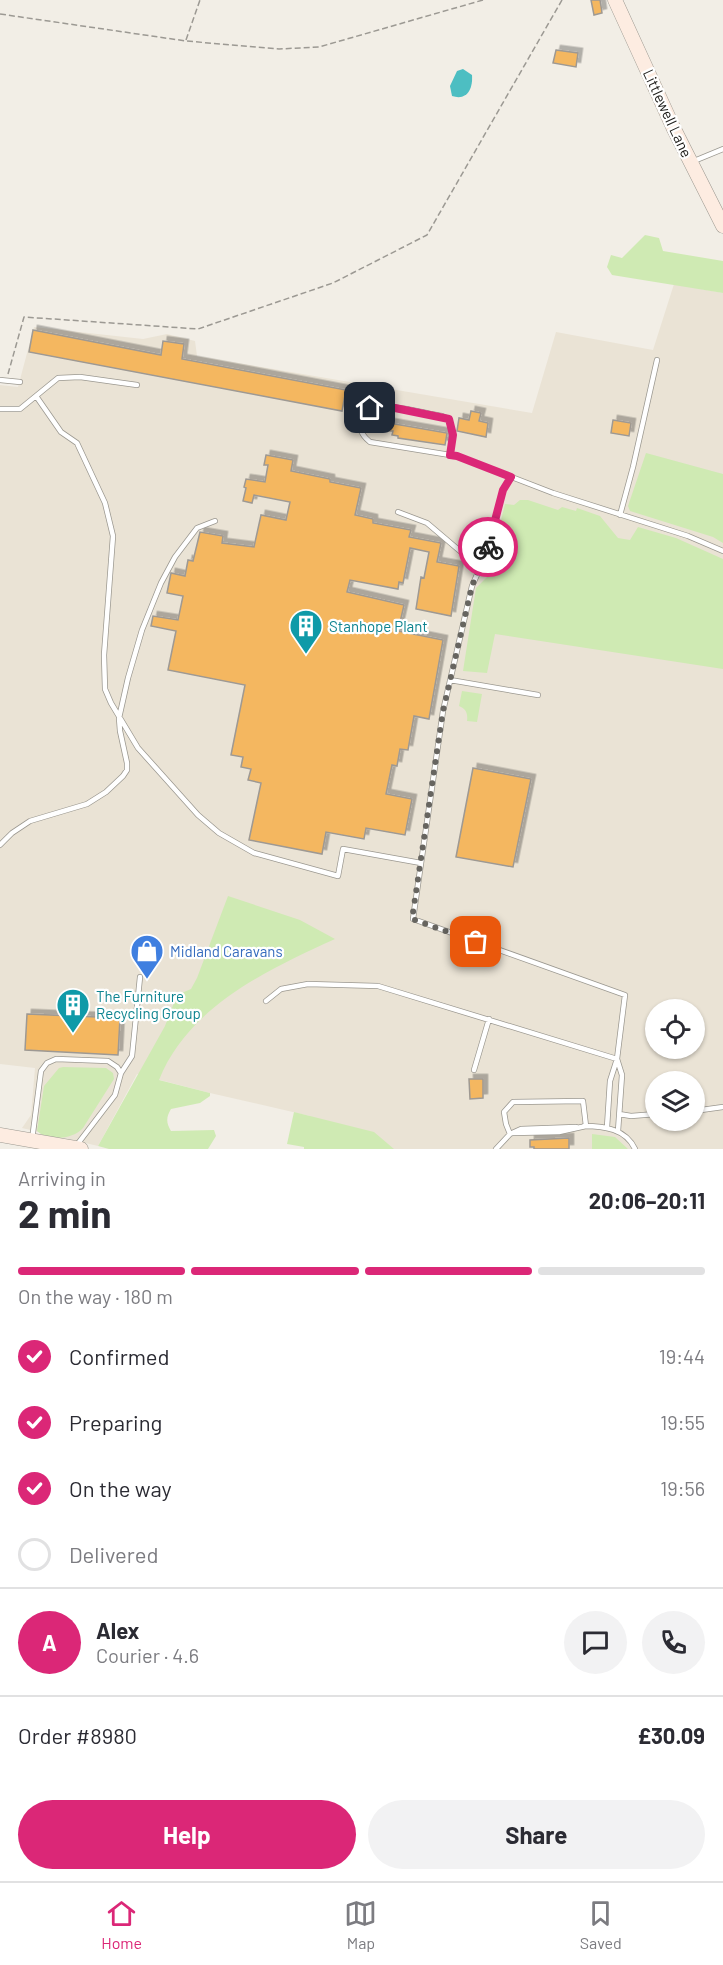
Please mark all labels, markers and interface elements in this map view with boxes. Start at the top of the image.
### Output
street label: Littlewell Lane [640,66,696,160]
pin [344,382,395,433]
icon: home [353,391,386,424]
courier [458,517,518,577]
icon: bike [472,531,505,564]
building icon: Stanhope Plant [288,608,324,655]
place label: Stanhope Plant [329,617,428,635]
pin [450,916,501,967]
icon: bag [459,925,492,958]
shop icon: Midland Caravans [129,933,165,980]
place label: Midland Caravans [170,942,283,960]
building icon: The Furniture Recycling Group [55,987,91,1034]
place label: The Furniture Recycling Group [96,987,201,1022]
map controls [645,999,705,1131]
button: locate [645,999,705,1059]
button: layers [645,1071,705,1131]
text: Arriving in [18,1166,106,1190]
text: 20:06–20:11 [589,1187,705,1213]
text: 2 min [18,1189,111,1236]
text: On the way · 180 m [18,1284,173,1308]
icon: check [18,1340,51,1373]
text: Confirmed [69,1343,169,1369]
text: 19:44 [659,1344,705,1368]
icon: check [18,1406,51,1439]
text: Preparing [69,1409,162,1435]
text: 19:55 [660,1410,705,1434]
icon: check [18,1472,51,1505]
text: On the way [69,1475,172,1501]
text: 19:56 [660,1476,705,1500]
text: Delivered [69,1541,158,1567]
button: chat [564,1611,627,1674]
button: phone [642,1611,705,1674]
text: Alex [96,1617,139,1643]
text: A [42,1629,57,1655]
text: Courier · 4.6 [96,1643,199,1667]
text: Order #8980 [18,1722,137,1748]
text: £30.09 [638,1722,705,1748]
button: Help [18,1800,356,1869]
button: Share [368,1800,705,1869]
tab: Home [101,1897,142,1952]
tab: Map [344,1897,377,1952]
tab: Saved [580,1897,622,1952]

